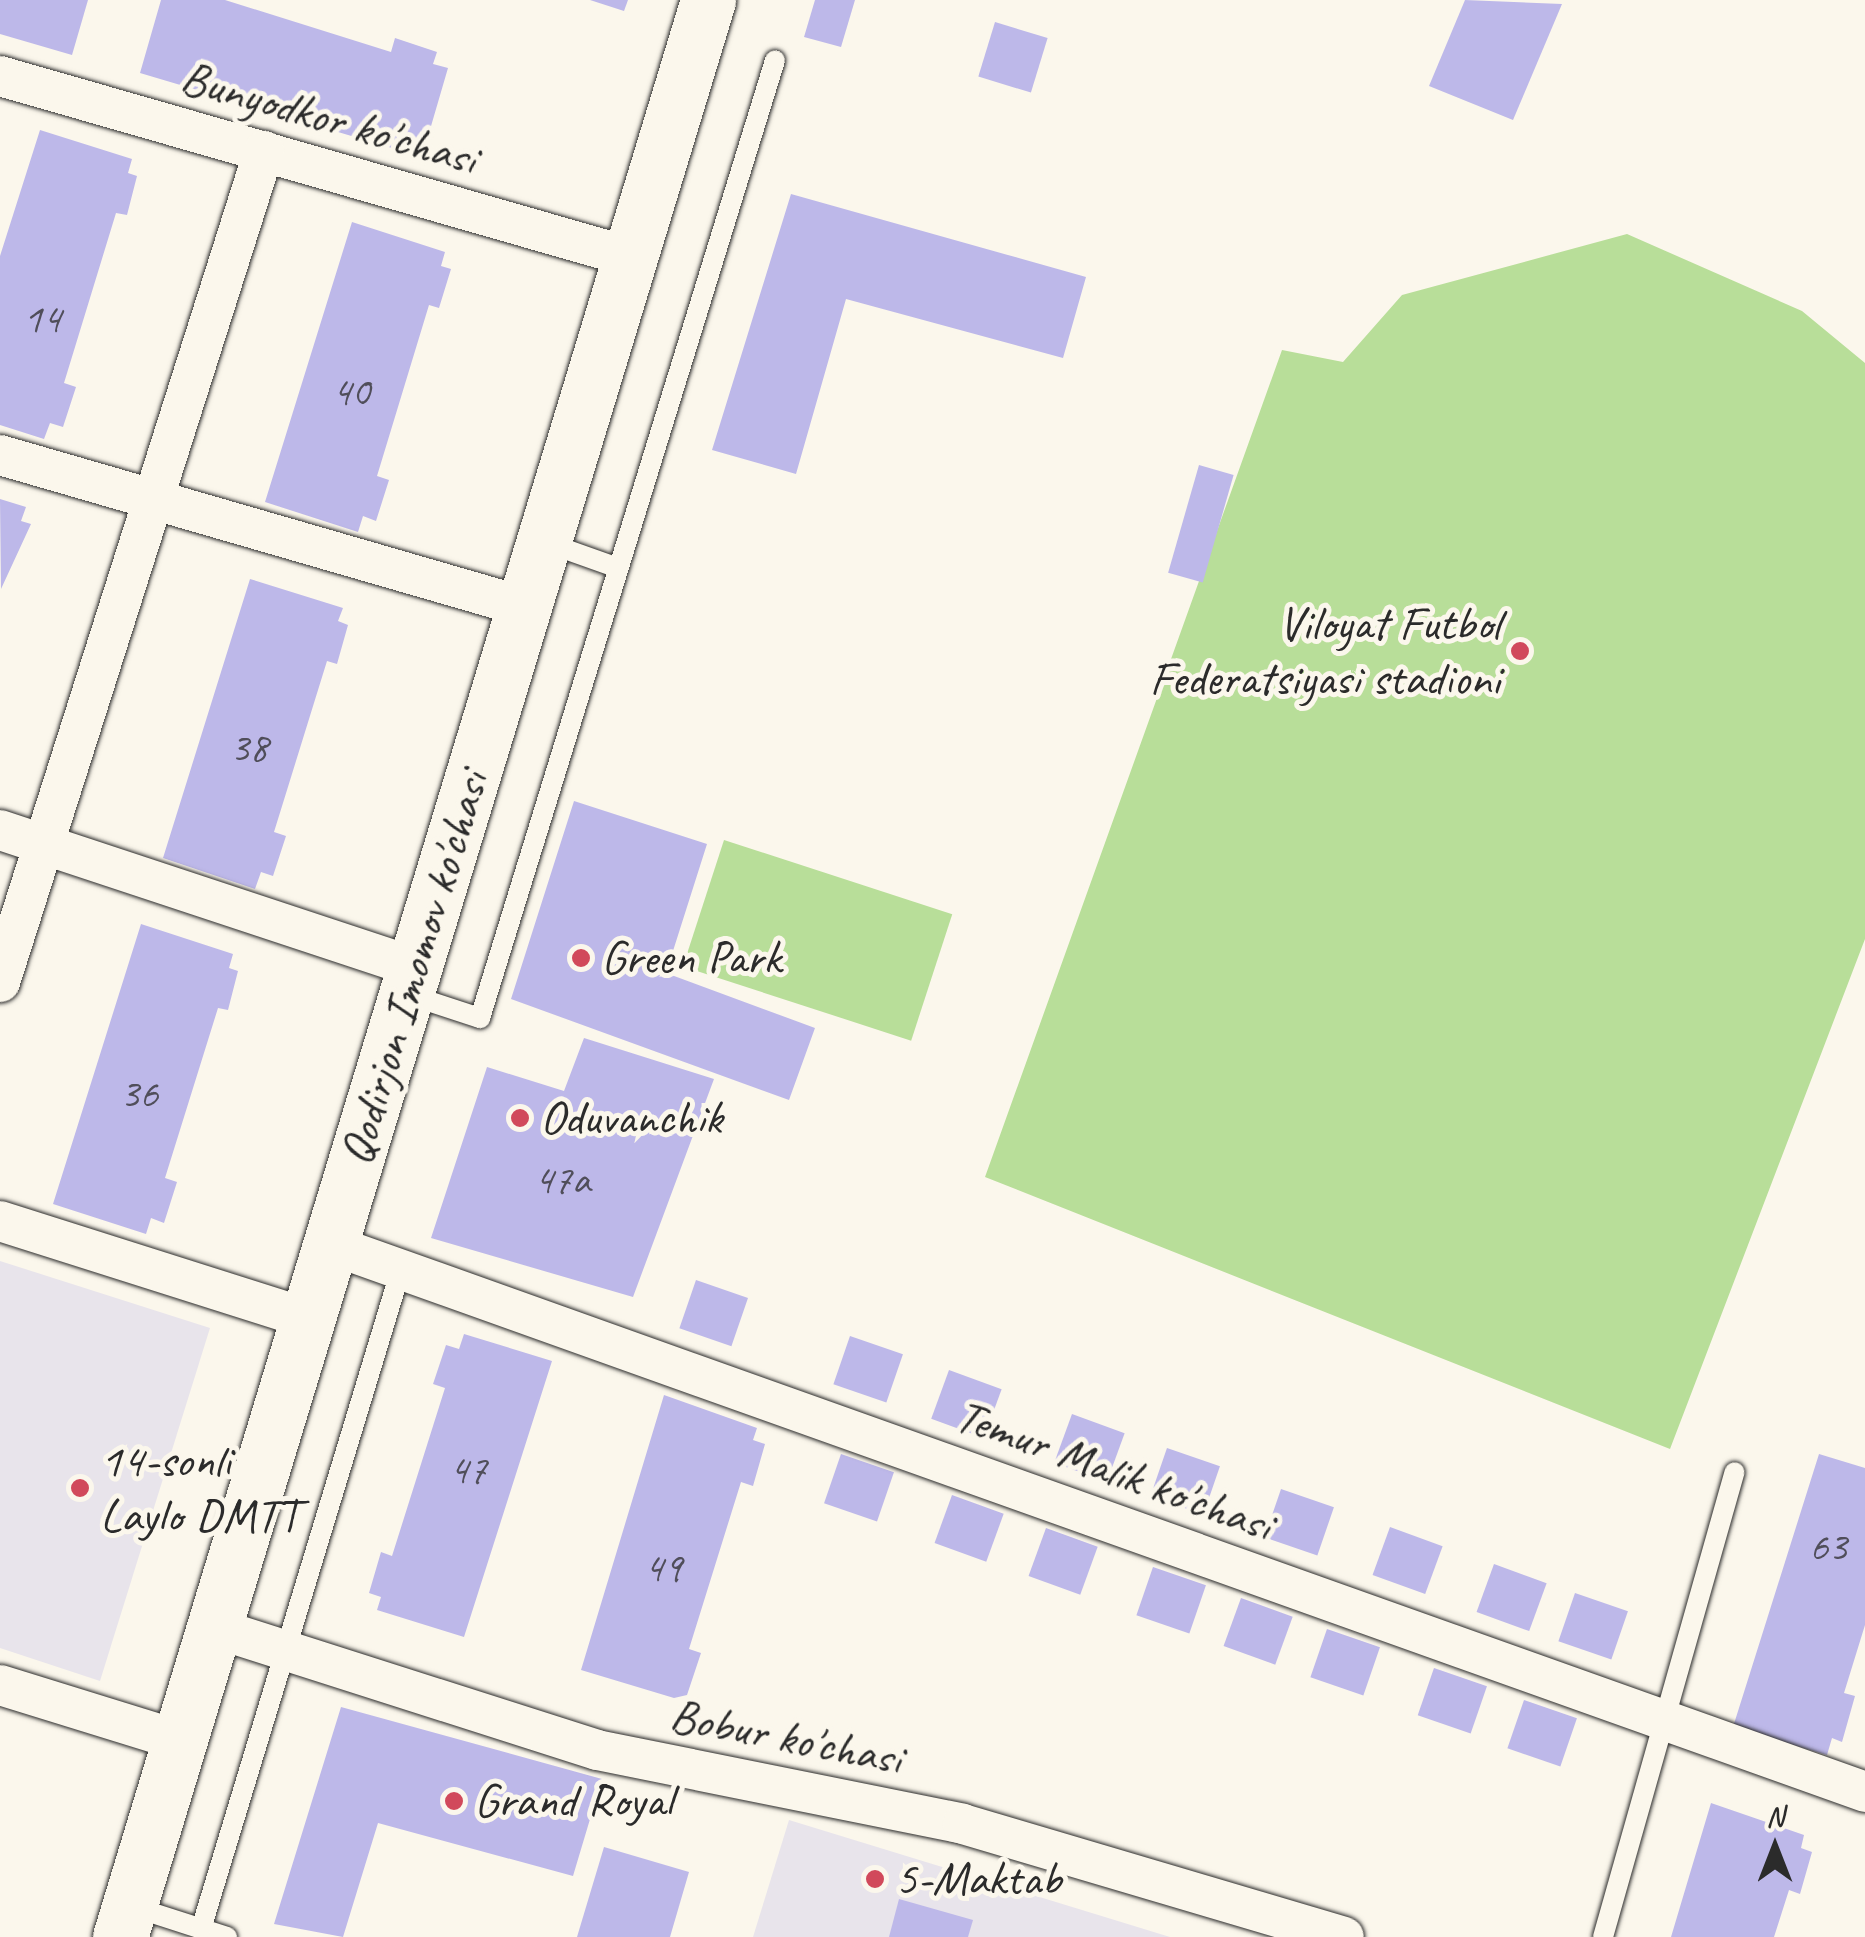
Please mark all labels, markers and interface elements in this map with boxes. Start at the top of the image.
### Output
street label: Bunyodkor ko'chasi [174,48,484,188]
house number: 14 [23,294,61,344]
house number: 40 [332,367,370,417]
place label: Viloyat Futbol Federatsiyasi stadioni [1150,594,1500,707]
marker: Viloyat Futbol Federatsiyasi stadioni [1509,640,1531,662]
house number: 38 [230,723,268,773]
street label: Qodirjon Imomov ko'chasi [327,764,501,1172]
place label: Green Park [601,929,782,987]
marker: Green Park [570,947,592,969]
house number: 36 [120,1069,158,1119]
place label: Oduvanchik [540,1089,722,1147]
marker: Oduvanchik [509,1107,531,1129]
house number: 47a [534,1155,590,1205]
street label: Temur Malik ko'chasi [947,1386,1281,1554]
place label: 14-sonli Laylo DMTT [100,1431,299,1544]
house number: 47 [449,1445,487,1495]
marker: 14-sonli Laylo DMTT [69,1477,91,1499]
house number: 63 [1809,1522,1847,1572]
house number: 49 [644,1543,682,1593]
street label: Bobur ko'chasi [665,1686,907,1788]
place label: Grand Royal [474,1772,673,1830]
marker: Grand Royal [443,1790,465,1812]
north arrow [1725,1797,1825,1897]
text: N [1766,1799,1784,1834]
place label: 5-Maktab [895,1850,1061,1908]
marker: 5-Maktab [864,1868,886,1890]

